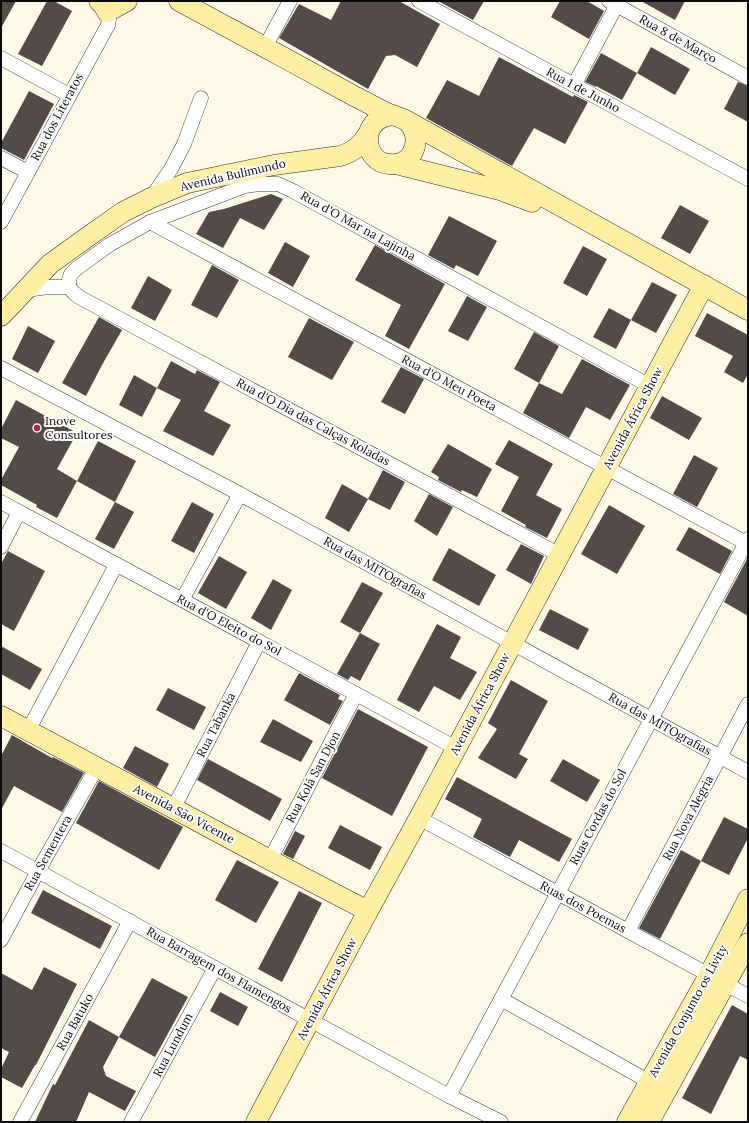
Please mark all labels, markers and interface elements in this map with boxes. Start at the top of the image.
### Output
street label: Rua 8 de Março [637,11,720,66]
street label: Rua 1 de Junho [544,64,623,115]
street label: Rua dos Literatos [27,70,86,163]
street label: Avenida Bulimundo [178,155,287,194]
street label: Rua d'O Mar na Lajinha [298,188,418,263]
street label: Rua d'O Meu Poeta [399,351,499,414]
street label: Avenida África Show [599,364,666,472]
street label: Rua d'O Dia das Calças Roladas [234,375,393,469]
place label: Inove Consultores [45,413,113,442]
marker: Inove Consultores [32,423,42,433]
street label: Rua das MITOgrafias [321,533,430,602]
street label: Rua d'O Eleito do Sol [174,591,284,659]
street label: Avenida África Show [446,650,513,758]
street label: Rua das MITOgrafias [606,689,715,758]
street label: Rua Tabanka [193,690,238,760]
street label: Rua Kolá San Djon [282,728,343,825]
street label: Ruas Cordas do Sol [566,766,629,867]
street label: Rua Nova Alegria [659,773,716,863]
street label: Avenida São Vicente [130,780,238,847]
street label: Rua Sementera [21,812,75,893]
street label: Ruas dos Poemas [537,877,629,936]
street label: Rua Barragem dos Flamengos [144,923,295,1016]
street label: Avenida África Show [293,935,360,1043]
street label: Avenida Conjunto os Livity [645,942,730,1080]
street label: Rua Batuko [53,991,96,1053]
street label: Rua Lundum [149,1010,196,1079]

